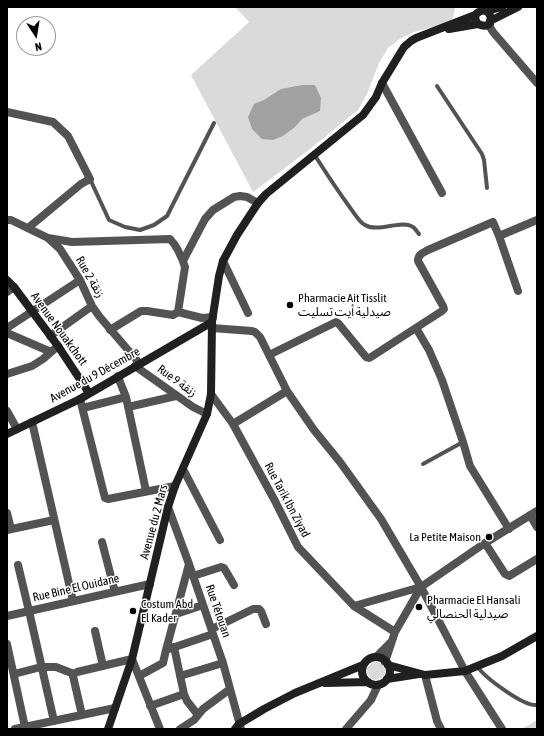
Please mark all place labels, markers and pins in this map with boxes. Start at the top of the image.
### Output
place label: Pharmacie Ait Tisslit صيدلية أيت تسليت [298,291,391,319]
marker: Pharmacie Ait Tisslit صيدلية أيت تسليت [285,300,295,310]
place label: La Petite Maison [409,530,481,544]
marker: La Petite Maison [484,532,494,542]
place label: Pharmacie El Hansali صيدلية الحنصالي [427,593,520,621]
place label: Costum Abd El Kader [141,597,193,625]
marker: Pharmacie El Hansali صيدلية الحنصالي [414,602,424,612]
marker: Costum Abd El Kader [128,606,138,616]

